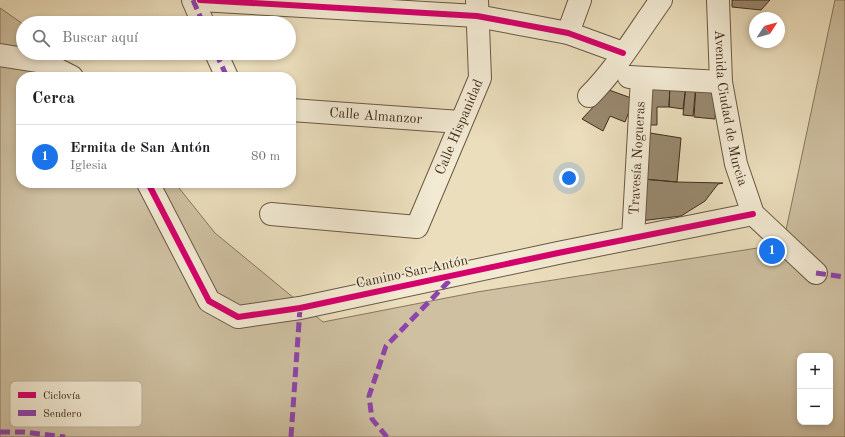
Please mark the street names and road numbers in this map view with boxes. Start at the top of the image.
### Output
street label: Avenida Ciudad de Murcia [712,30,750,188]
street label: Calle Hispanidad [433,77,486,177]
street label: Travesía Nogueras [627,101,648,215]
street label: Calle Almanzor [329,106,423,126]
street label: Camino San Antón [355,253,470,291]

